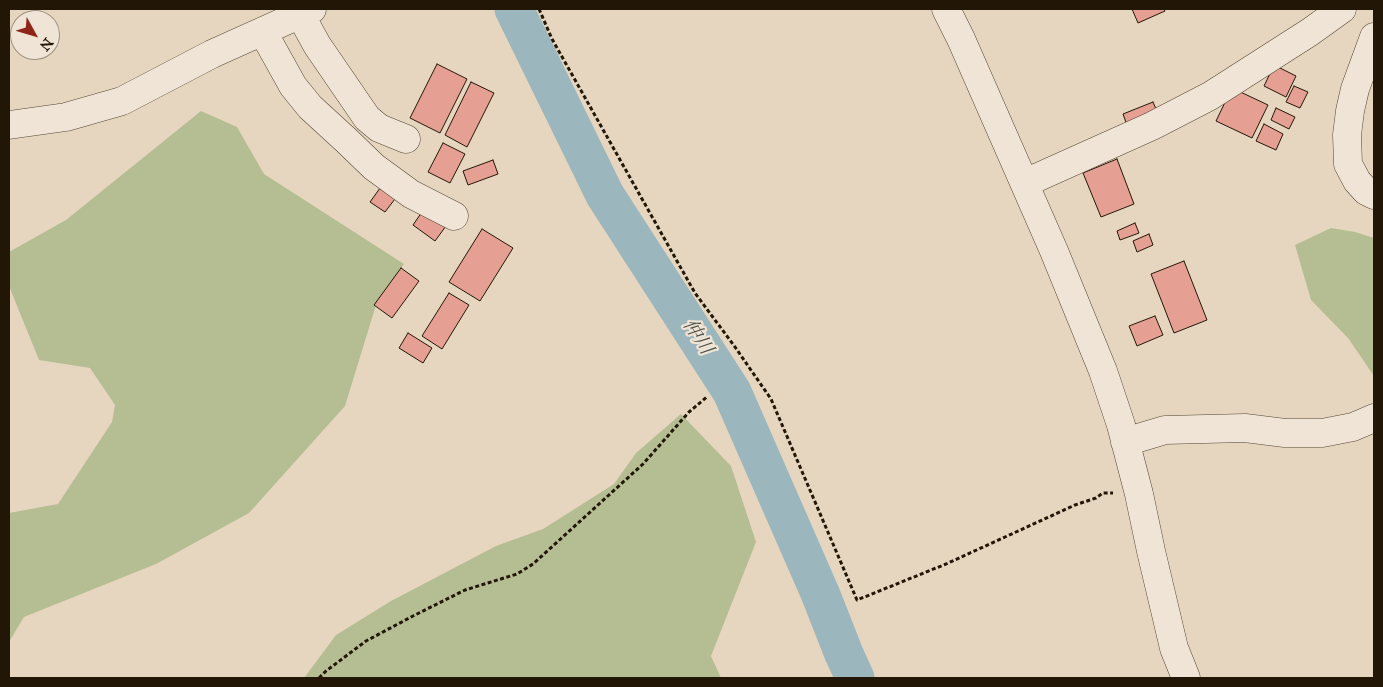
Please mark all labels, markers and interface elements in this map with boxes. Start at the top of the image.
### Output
north arrow [10,10,60,60]
text: N [36,34,57,54]
water label: 仲川 [677,315,717,359]

